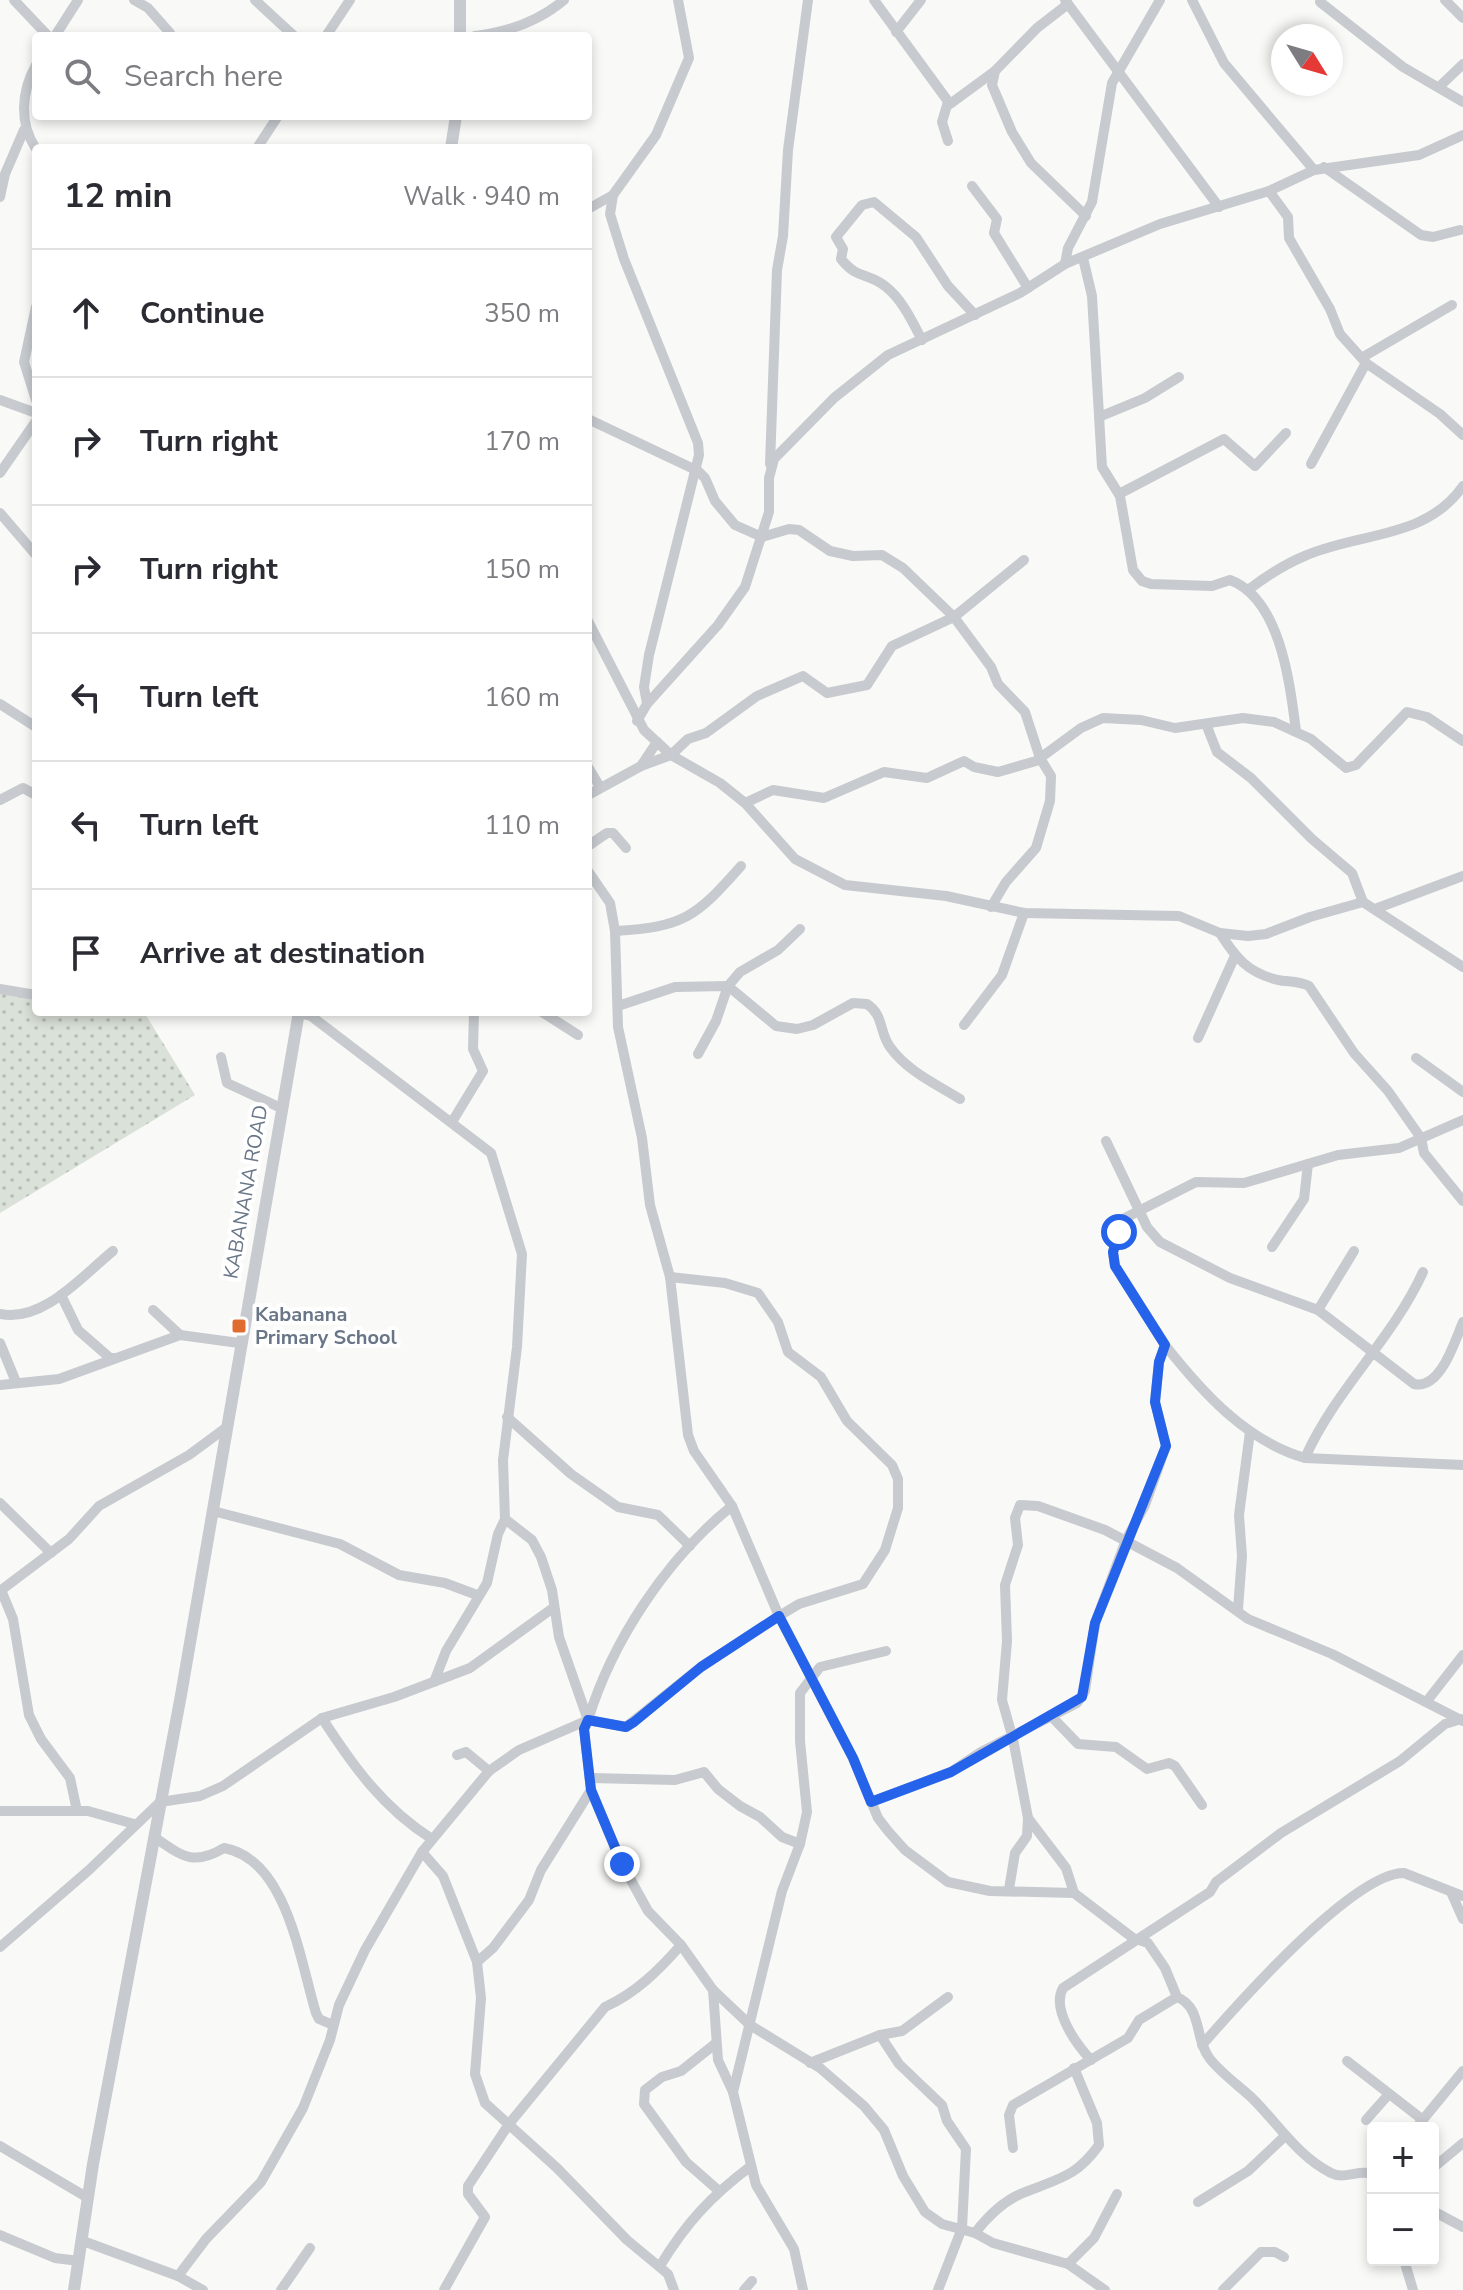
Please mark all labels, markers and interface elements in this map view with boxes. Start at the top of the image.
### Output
north arrow [1271,24,1343,96]
search box [32,32,592,120]
icon: search [60,54,104,98]
text: Search here [124,56,283,97]
text: 12 min [64,173,172,219]
text: Walk · 940 m [403,179,560,214]
icon: ahead [64,291,108,335]
text: Continue [140,293,265,334]
text: 350 m [484,296,560,331]
icon: right [64,419,108,463]
text: Turn right [140,421,278,462]
text: 170 m [484,424,560,459]
icon: right [64,547,108,591]
text: Turn right [140,549,278,590]
text: 150 m [484,552,560,587]
icon: left [64,675,108,719]
text: Turn left [140,677,258,718]
text: 160 m [484,680,560,715]
icon: left [64,803,108,847]
text: Turn left [140,805,258,846]
text: 110 m [484,808,560,843]
icon: arrive [64,931,108,975]
text: Arrive at destination [140,933,425,974]
street label: KABANANA ROAD [217,1103,275,1281]
route start [1101,1214,1137,1250]
place label: Kabanana Primary School [255,1301,397,1351]
marker: Kabanana Primary School [230,1317,248,1335]
route end [604,1846,640,1882]
map controls [1367,2122,1439,2266]
button: + [1367,2122,1439,2194]
button: − [1367,2194,1439,2266]

